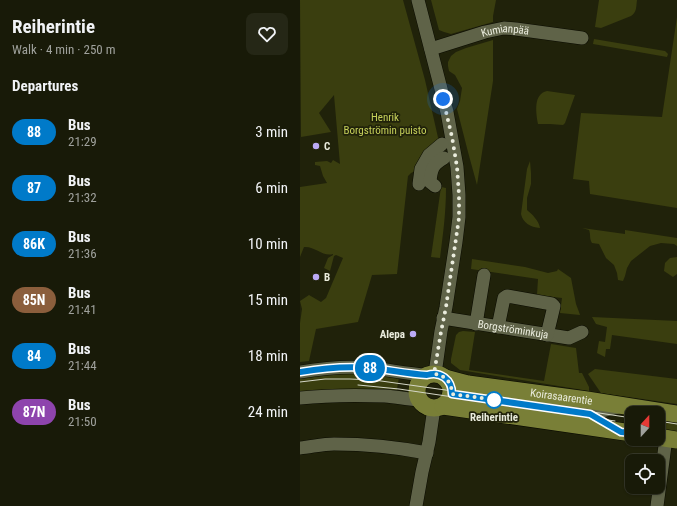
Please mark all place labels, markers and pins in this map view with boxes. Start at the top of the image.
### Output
place label: C [324,140,330,153]
marker: C [311,141,321,151]
place label: B [324,271,330,284]
marker: B [311,272,321,282]
place label: Alepa [380,328,405,341]
marker: Alepa [408,329,418,339]
marker: Reiherintie [485,391,503,409]
place label: Reiherintie [470,411,518,424]

